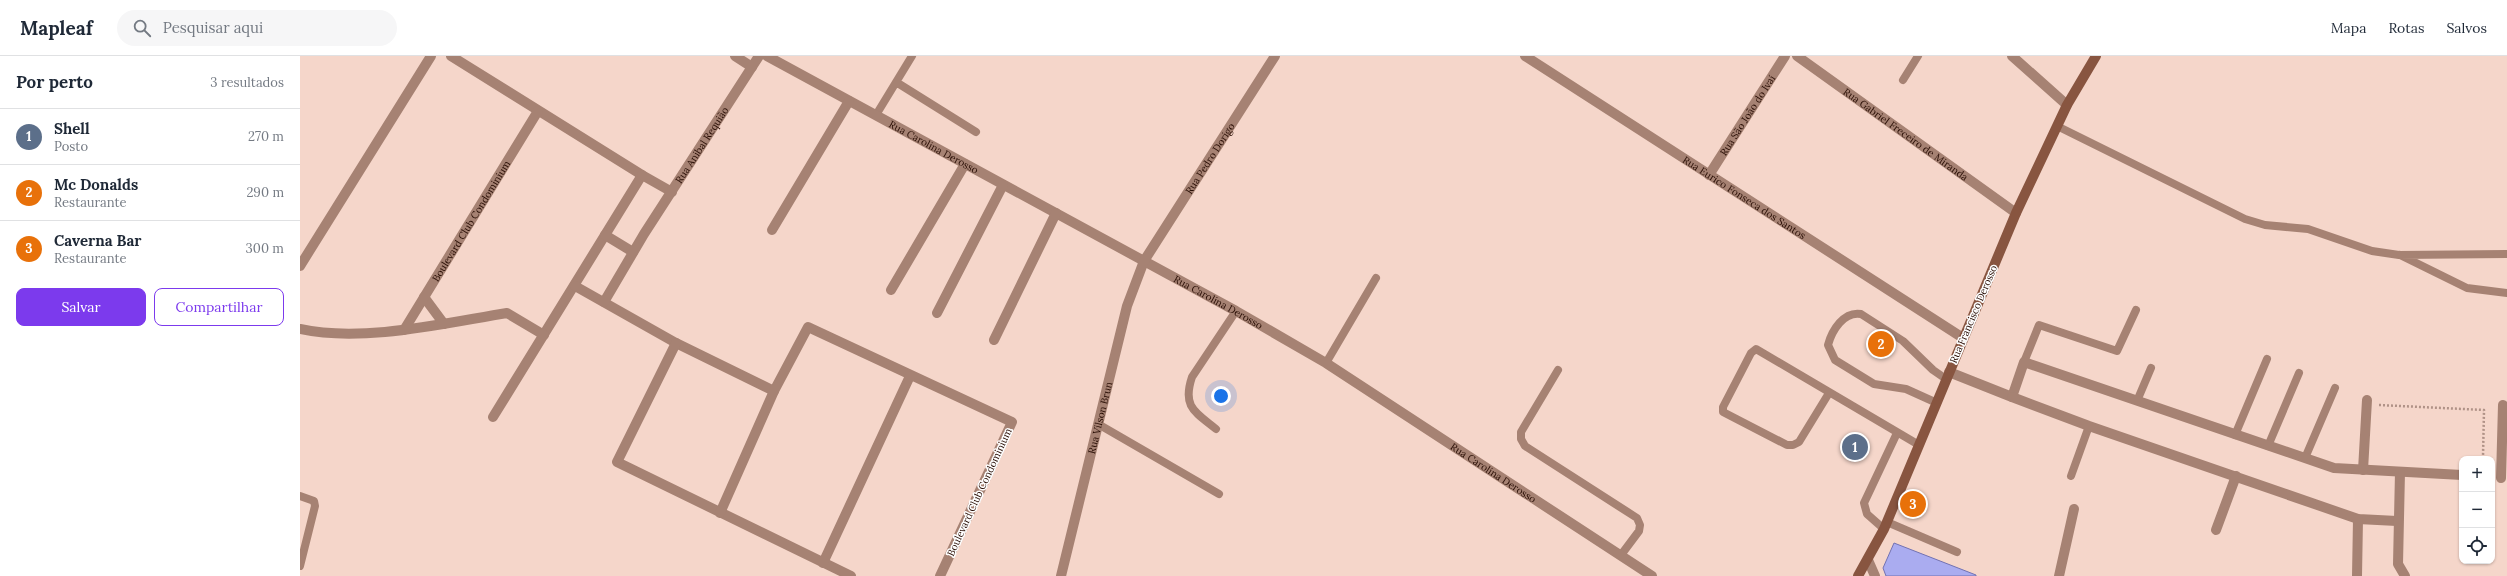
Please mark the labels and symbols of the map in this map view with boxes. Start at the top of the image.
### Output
street label: Rua São João do Ivaí [1717,72,1778,158]
street label: Rua Gabriel Freceiro de Miranda [1841,85,1971,184]
street label: Rua Anibal Requião [672,104,732,186]
street label: Rua Carolina Derosso [887,118,981,177]
street label: Rua Pedro Dorigo [1183,120,1238,197]
street label: Rua Eurico Fonseca dos Santos [1680,153,1808,242]
street label: Boulevard Club Condominium [429,158,513,284]
street label: Rua Francisco Derosso [1947,263,2000,365]
street label: Rua Carolina Derosso [1171,272,1265,332]
pin: 2 [1868,329,1894,359]
street label: Rua Vilson Brun [1085,380,1115,455]
your location [1211,386,1231,406]
street label: Boulevard Club Condominium [944,426,1015,558]
pin: 1 [1842,432,1868,462]
street label: Rua Carolina Derosso [1448,440,1539,506]
pin: 3 [1900,489,1926,519]

